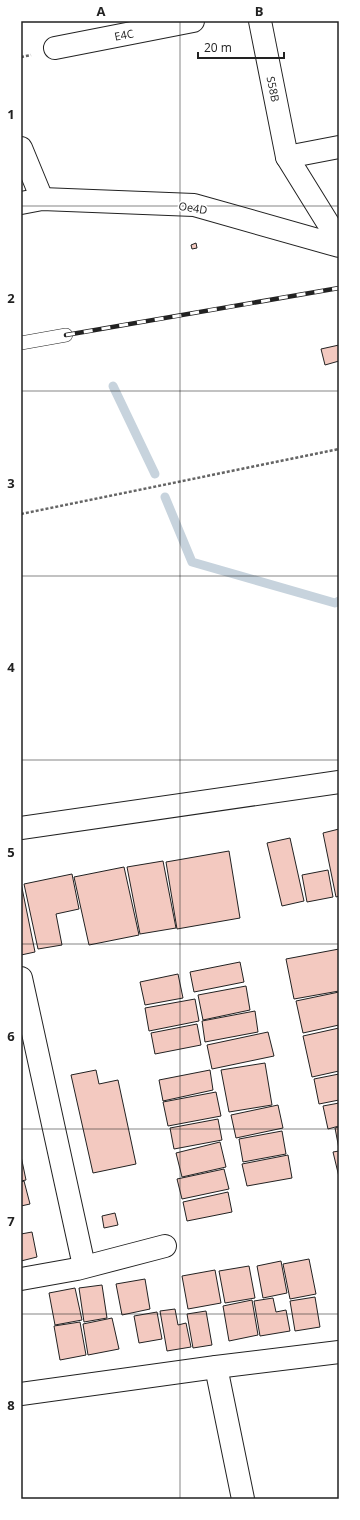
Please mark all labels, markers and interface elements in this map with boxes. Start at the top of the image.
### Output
text: A [97,2,106,20]
text: B [255,2,264,20]
street label: E4C [113,25,135,44]
scale bar [198,34,284,60]
text: 20 m [204,39,232,56]
street label: S58B [264,75,283,103]
text: 1 [7,105,15,123]
street label: Oe4D [178,198,209,217]
text: 2 [7,289,15,307]
text: 3 [7,474,15,492]
text: 4 [7,658,15,676]
text: 5 [7,843,15,861]
text: 6 [7,1027,15,1045]
text: 7 [7,1212,15,1230]
text: 8 [7,1396,15,1414]

